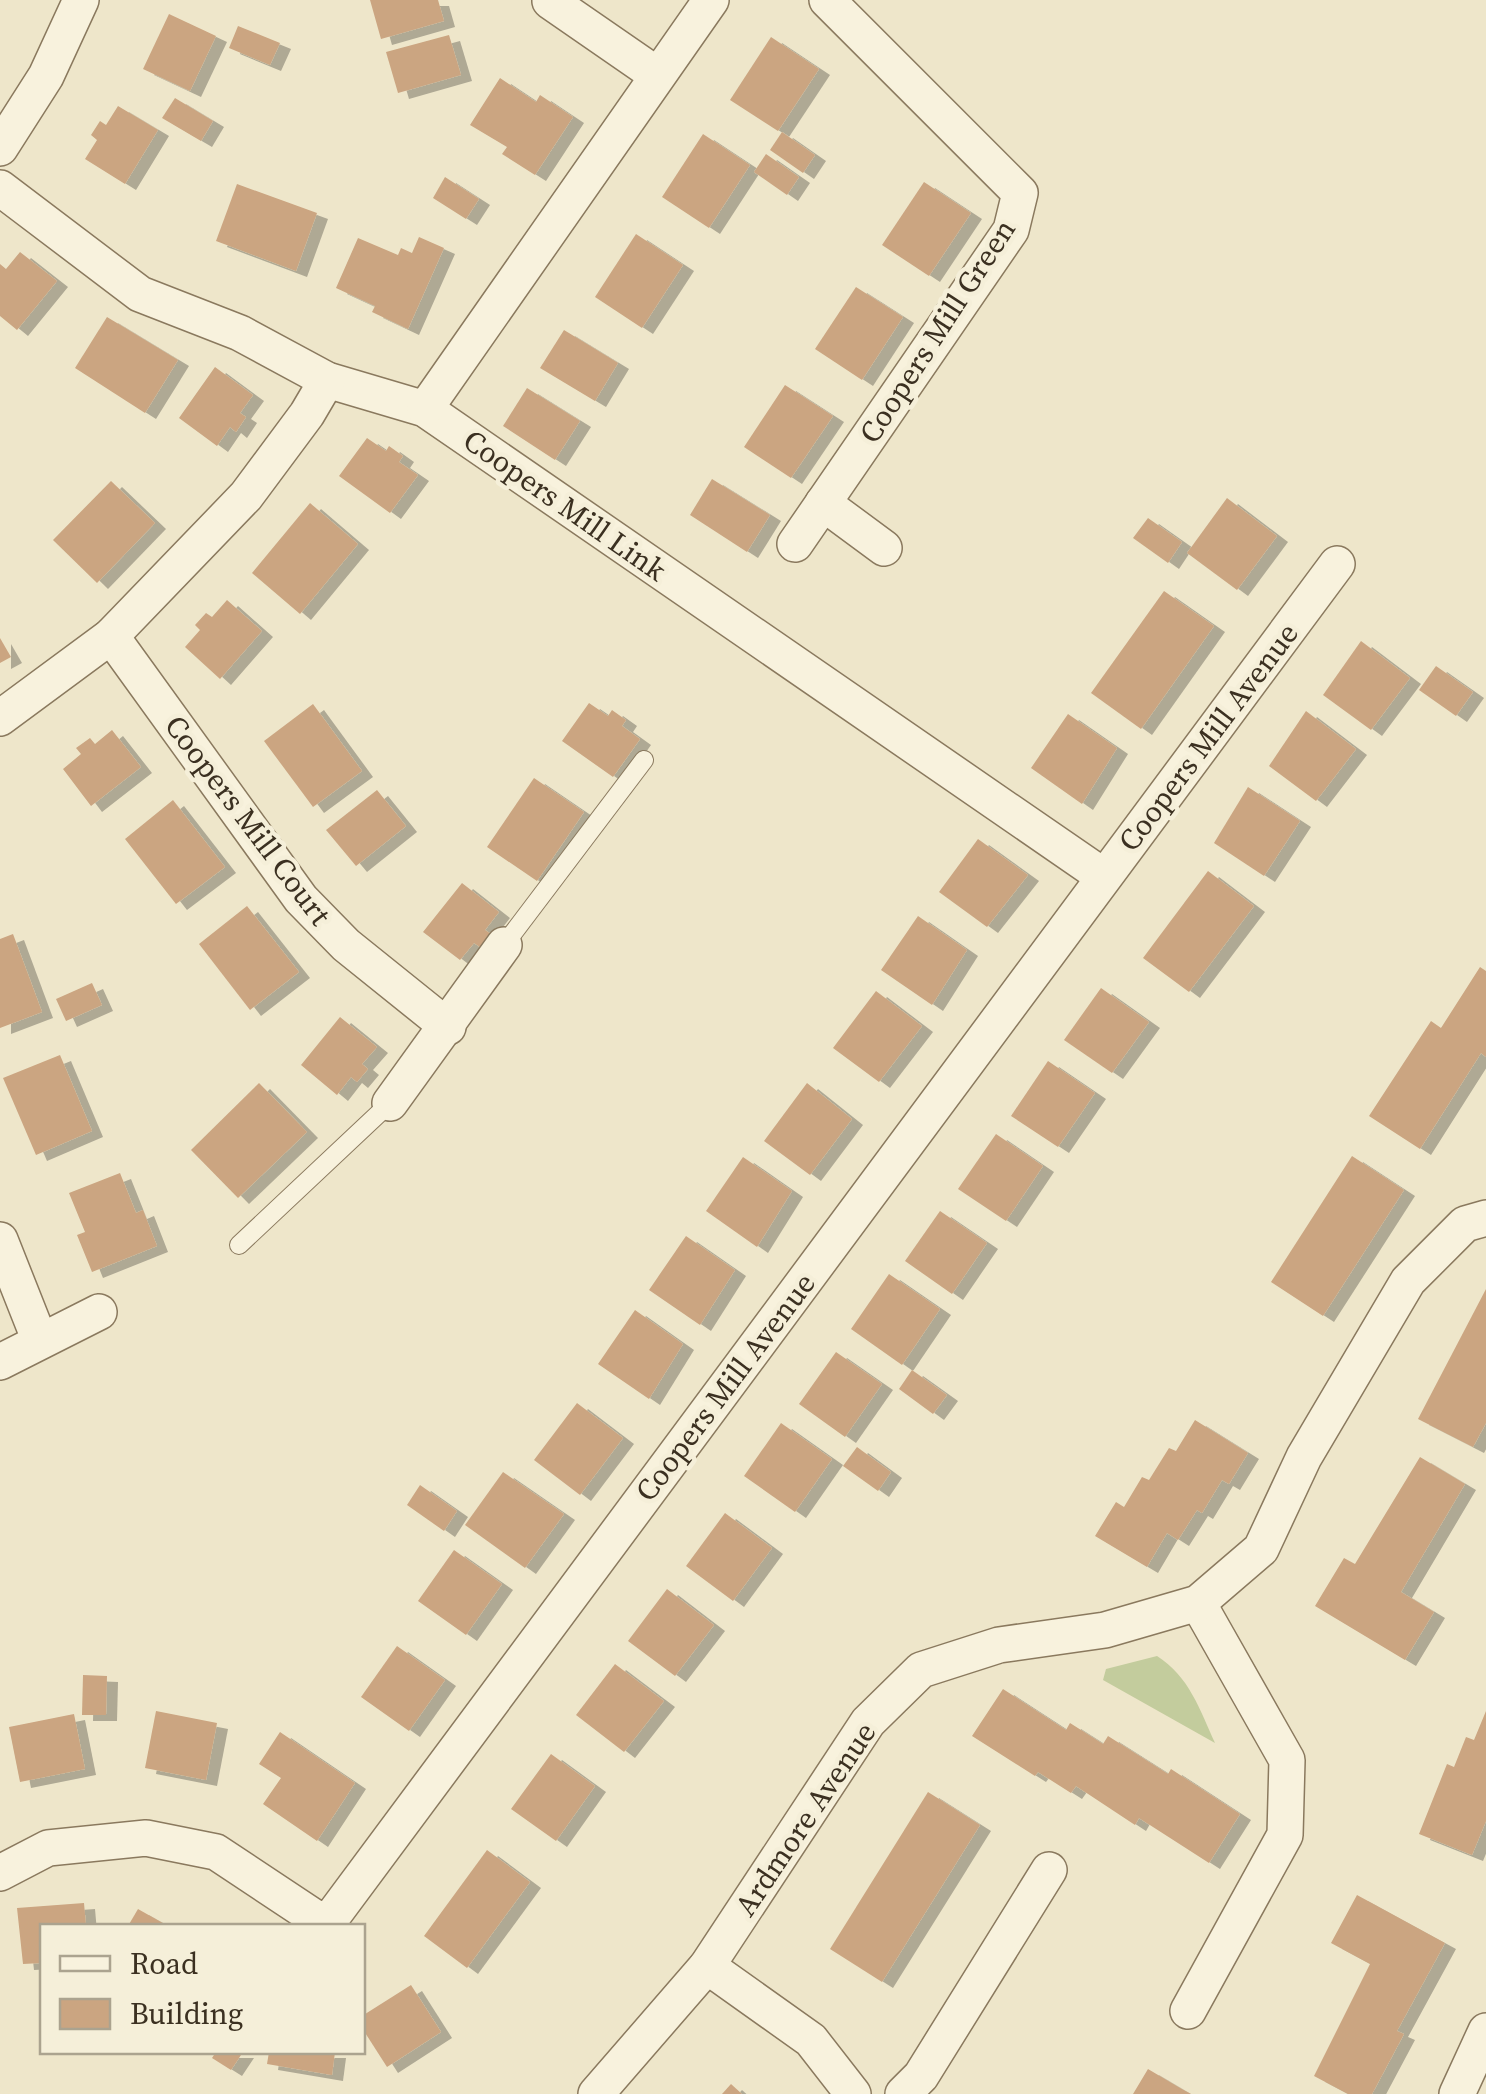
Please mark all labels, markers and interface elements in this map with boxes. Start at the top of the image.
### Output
street label: Coopers Mill Green [849,211,1025,451]
street label: Coopers Mill Link [455,420,675,591]
street label: Coopers Mill Avenue [1109,614,1307,860]
street label: Coopers Mill Court [155,707,341,934]
street label: Coopers Mill Avenue [626,1264,824,1510]
street label: Ardmore Avenue [725,1714,885,1924]
legend [40,1924,365,2054]
text: Road [130,1943,198,1984]
text: Building [130,1993,243,2034]

